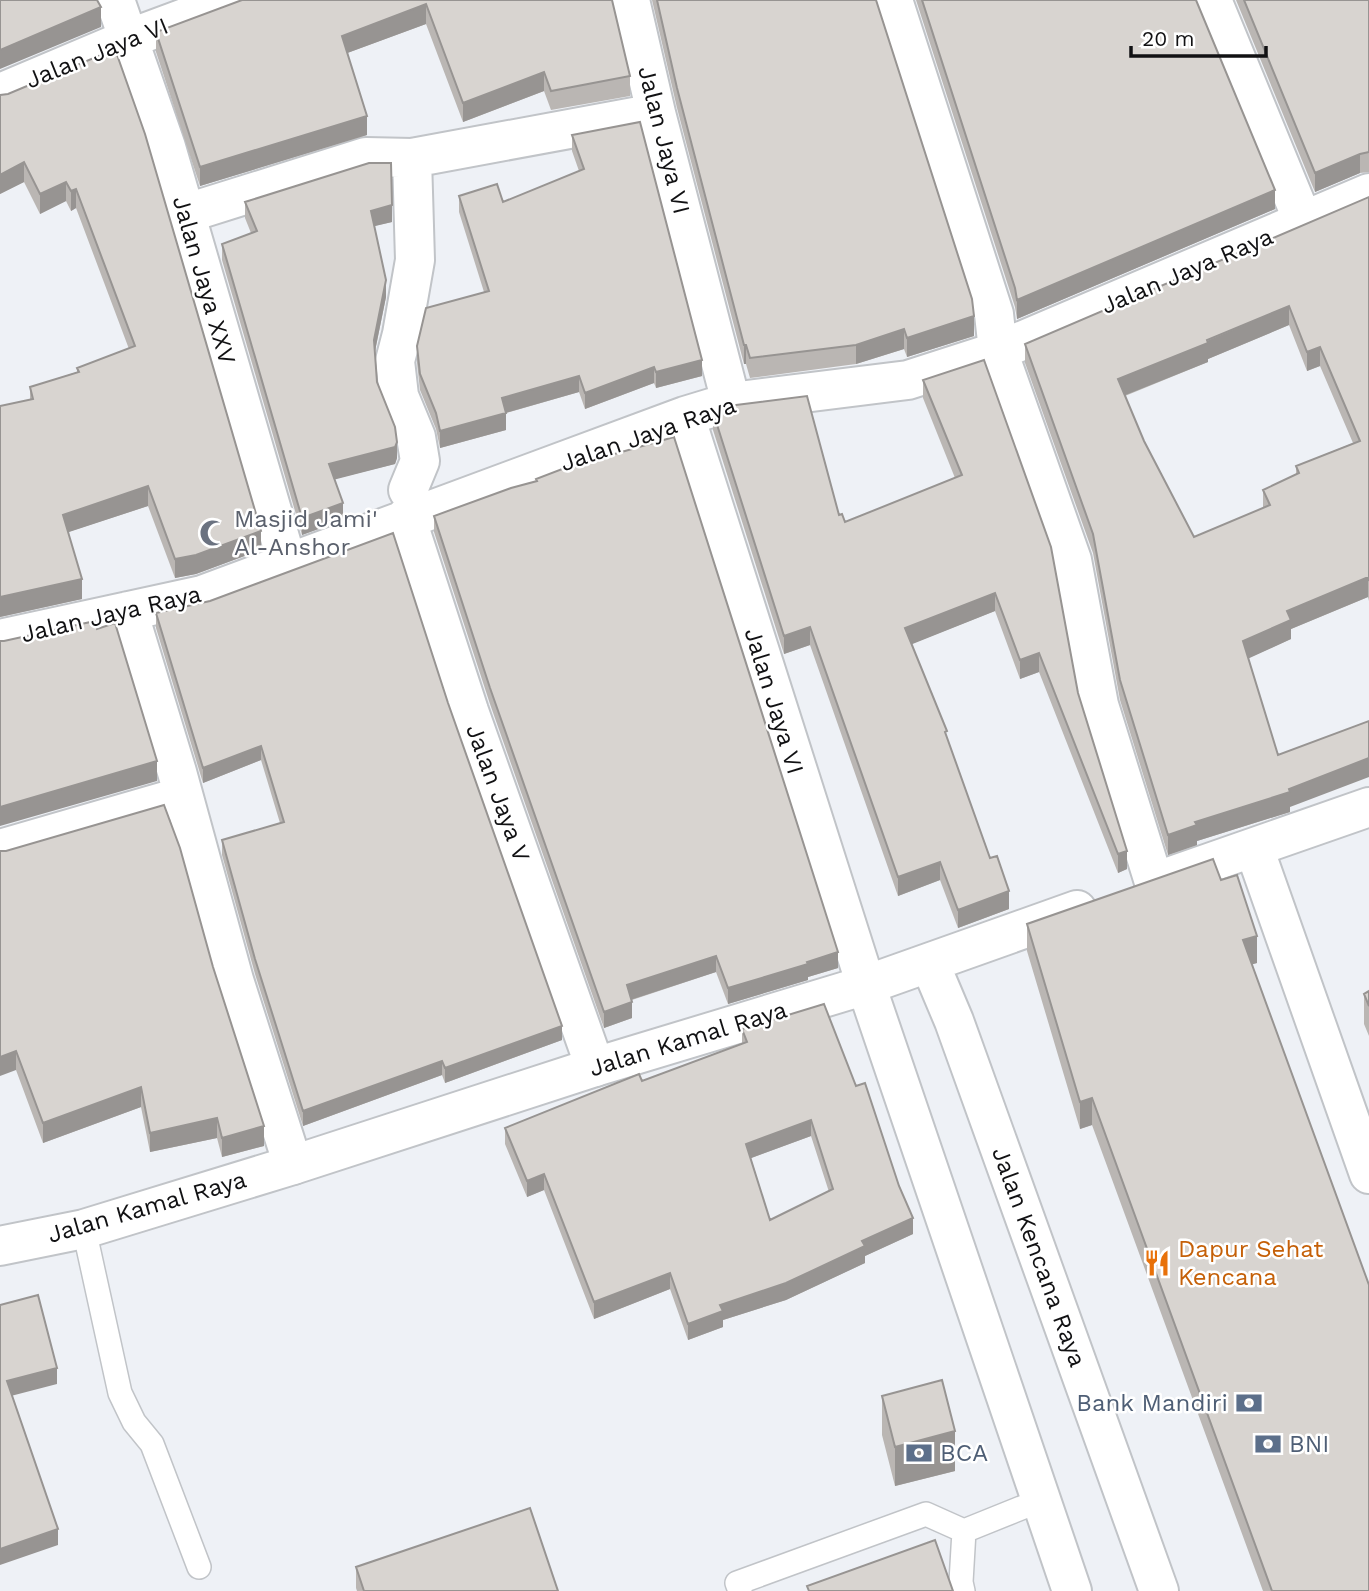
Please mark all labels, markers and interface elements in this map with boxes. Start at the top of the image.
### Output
street label: Jalan Jaya VI [22,12,172,94]
scale bar [1131,14,1266,58]
text: 20 m [1142,26,1194,51]
street label: Jalan Jaya VI [632,63,696,217]
street label: Jalan Jaya XXV [167,193,241,367]
street label: Jalan Jaya Raya [1097,222,1277,320]
street label: Jalan Jaya Raya [556,391,740,477]
place label: Masjid Jami' Al-Anshor [234,505,378,561]
mosque icon: Masjid Jami' Al-Anshor [198,518,228,548]
street label: Jalan Jaya Raya [18,580,204,648]
street label: Jalan Jaya VI [738,625,810,777]
street label: Jalan Jaya V [460,720,536,866]
street label: Jalan Kamal Raya [586,996,790,1082]
street label: Jalan Kencana Raya [986,1143,1092,1371]
street label: Jalan Kamal Raya [44,1165,250,1249]
place label: Dapur Sehat Kencana [1178,1235,1323,1291]
restaurant icon: Dapur Sehat Kencana [1142,1248,1172,1278]
bank icon: Bank Mandiri [1234,1388,1264,1418]
place label: Bank Mandiri [1076,1389,1228,1417]
bank icon: BNI [1253,1429,1283,1459]
place label: BNI [1289,1430,1329,1458]
bank icon: BCA [904,1438,934,1468]
place label: BCA [940,1439,988,1467]

